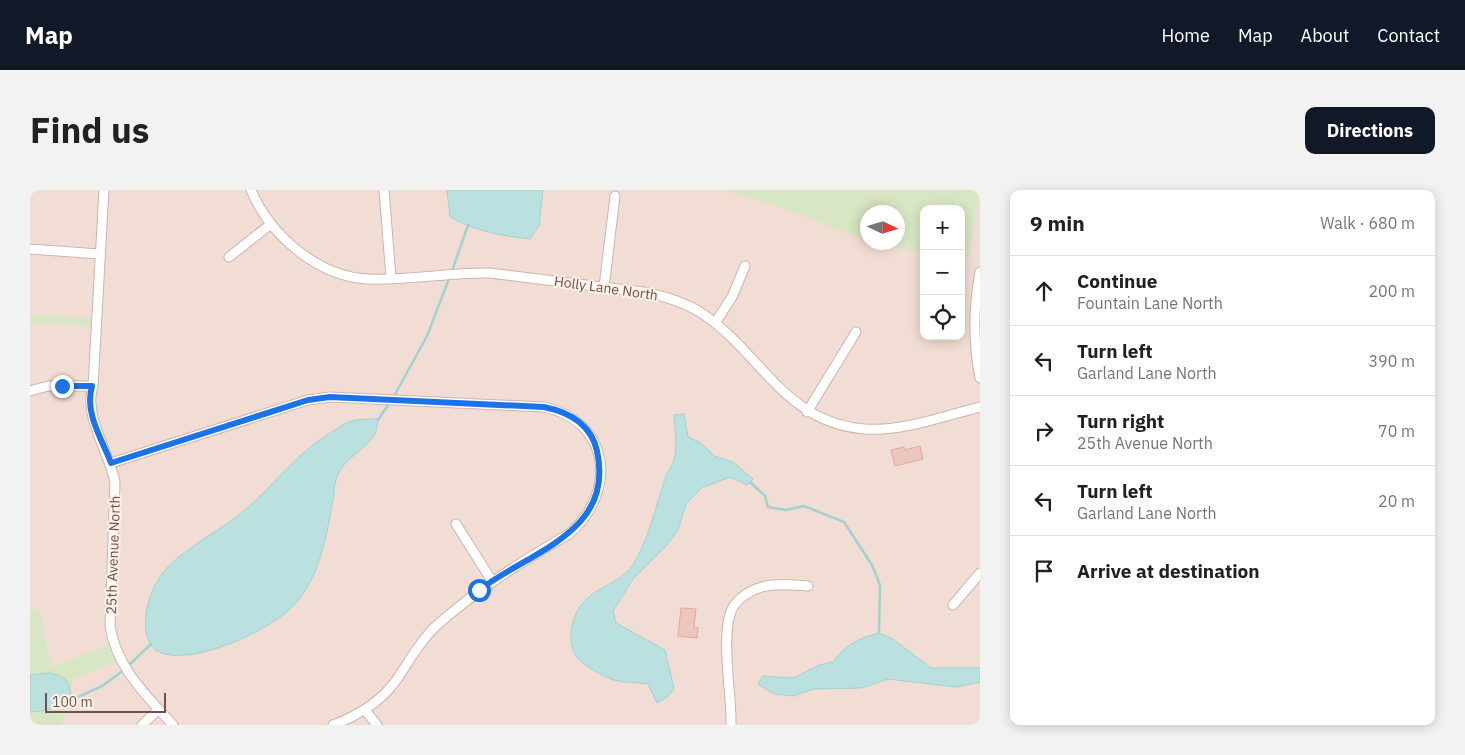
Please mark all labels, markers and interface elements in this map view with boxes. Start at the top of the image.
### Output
text: Map [25,19,73,51]
text: Home [1162,24,1210,47]
text: Map [1238,24,1273,47]
text: About [1301,24,1349,47]
text: Contact [1377,24,1440,47]
text: Find us [30,107,149,153]
button: Directions [1305,107,1435,154]
north arrow [860,205,905,250]
map controls [920,205,965,340]
button: + [920,205,965,250]
text: 9 min [1030,209,1085,237]
text: Walk · 680 m [1320,213,1415,233]
button: − [920,250,965,295]
text: Continue [1077,269,1157,293]
street label: Holly Lane North [553,272,659,304]
icon: ahead [1030,277,1058,305]
text: 200 m [1368,281,1415,301]
text: Fountain Lane North [1077,293,1223,313]
button: locate [920,295,965,340]
text: Turn left [1077,339,1153,363]
icon: left [1030,347,1058,375]
text: 390 m [1368,351,1415,371]
text: Garland Lane North [1077,363,1217,383]
route end [51,375,74,398]
text: Turn right [1077,409,1164,433]
icon: right [1030,417,1058,445]
text: 70 m [1378,421,1415,441]
text: 25th Avenue North [1077,433,1213,453]
text: Turn left [1077,479,1153,503]
icon: left [1030,487,1058,515]
text: 20 m [1378,491,1415,511]
street label: 25th Avenue North [102,495,124,615]
text: Garland Lane North [1077,503,1217,523]
icon: arrive [1030,557,1058,585]
text: Arrive at destination [1077,559,1260,583]
route start [468,579,491,602]
scale bar [45,690,166,713]
text: 100 m [52,693,93,711]

